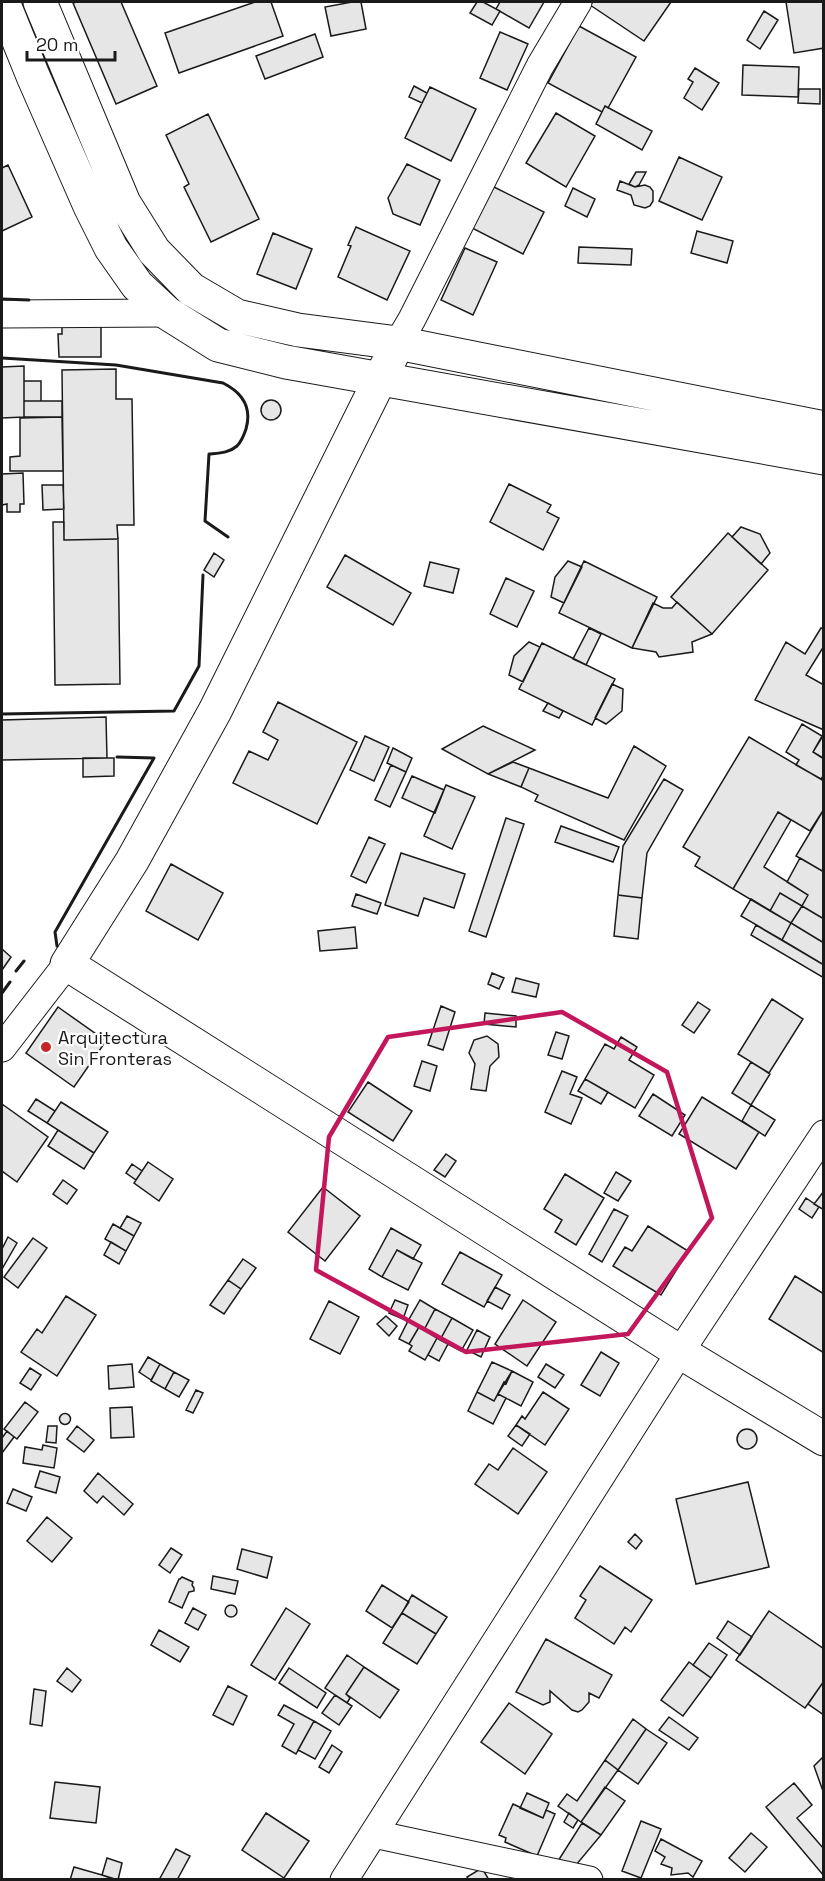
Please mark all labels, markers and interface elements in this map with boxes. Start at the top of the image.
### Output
scale bar [27,24,116,62]
text: 20 m [36,33,79,56]
place label: Arquitectura Sin Fronteras [58,1026,172,1070]
marker: Arquitectura Sin Fronteras [39,1040,53,1054]

